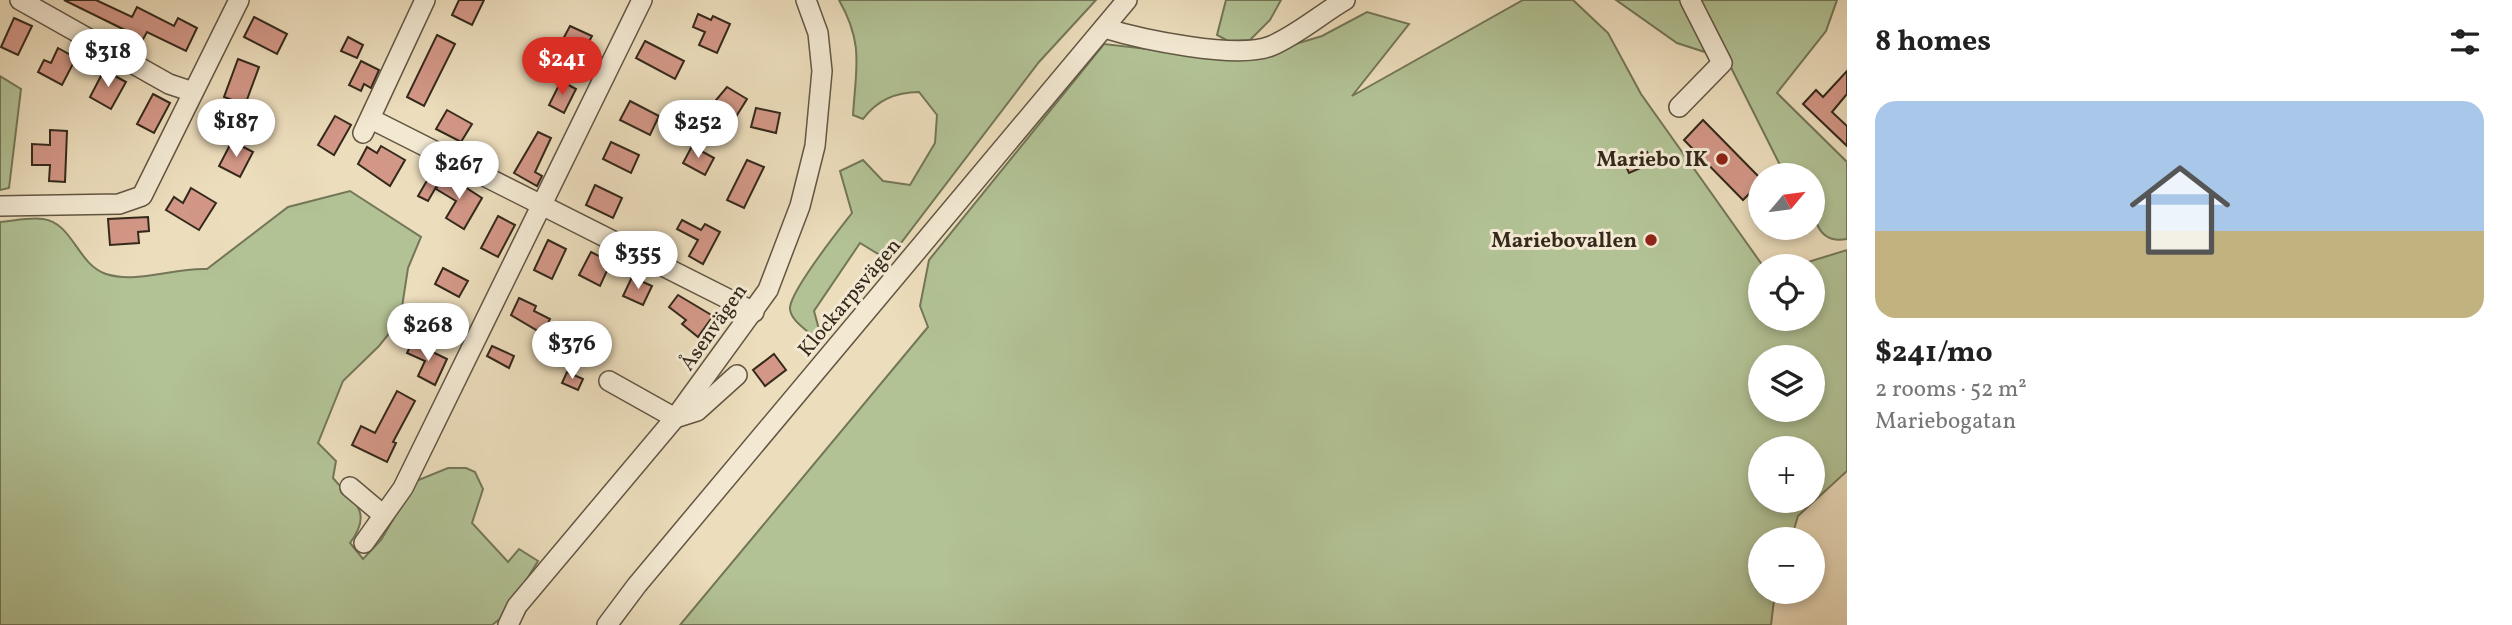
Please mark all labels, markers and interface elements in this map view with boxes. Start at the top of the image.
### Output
text: 8 homes [1875,21,1991,63]
icon: filters [2446,23,2484,61]
pin: $318 [67,29,149,89]
text: $318 [85,36,131,68]
pin: $241 [521,38,603,97]
text: $241 [538,44,586,76]
pin: $187 [195,100,277,159]
pin: $252 [657,100,739,160]
text: $187 [213,106,259,138]
text: $252 [674,107,722,139]
pin: $267 [418,142,500,201]
place label: Mariebo IK [1596,146,1708,175]
icon: home [2117,147,2243,273]
text: $267 [435,148,483,180]
marker: Mariebo IK [1714,151,1730,167]
north arrow [1748,163,1825,240]
map controls [1748,163,1825,604]
place label: Mariebovallen [1491,227,1637,256]
pin: $355 [597,232,679,291]
street label: Klockarpsvägen [792,232,908,363]
marker: Mariebovallen [1643,232,1659,248]
text: $355 [615,238,661,270]
button: locate [1748,254,1825,331]
street label: Åsenvägen [674,279,755,377]
pin: $268 [387,304,469,363]
text: $268 [403,310,453,342]
pin: $376 [531,322,613,381]
text: $376 [548,328,596,360]
text: $241/mo [1875,332,1993,374]
button: layers [1748,345,1825,422]
text: 2 rooms · 52 m² [1875,374,2027,406]
text: Mariebogatan [1875,406,2016,438]
button: + [1748,436,1825,513]
button: − [1748,527,1825,604]

